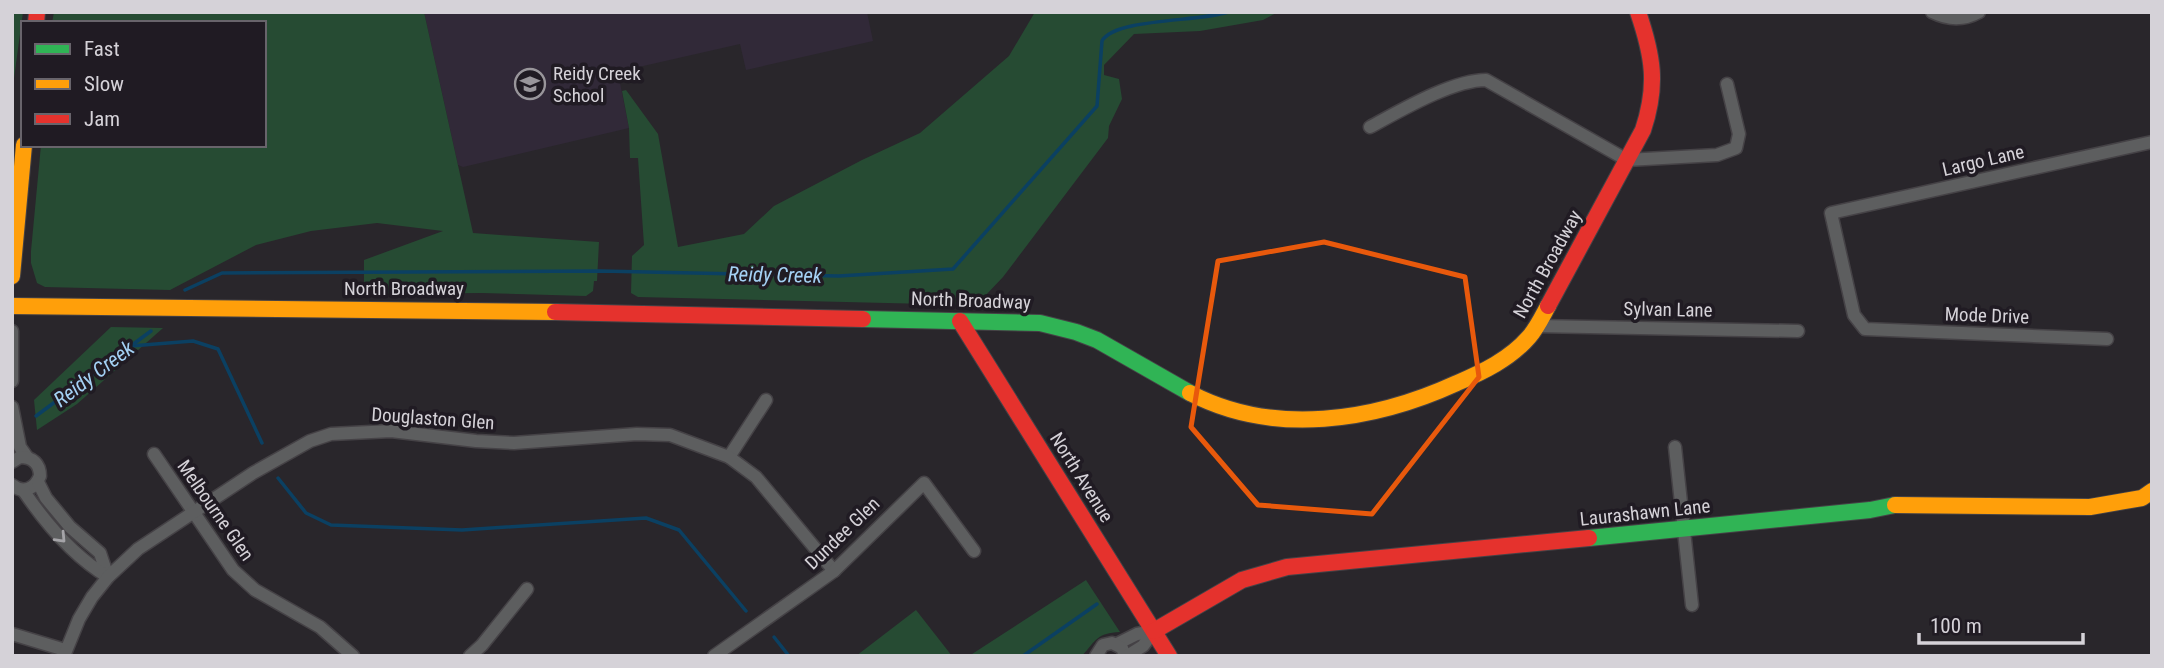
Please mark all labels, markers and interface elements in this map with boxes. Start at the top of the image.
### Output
legend [21,21,266,147]
text: Fast [84,37,120,61]
place label: Reidy Creek School [553,62,641,107]
school or university icon: Reidy Creek School [513,67,547,101]
text: Slow [84,72,124,96]
text: Jam [84,107,120,131]
street label: Largo Lane [1940,140,2026,181]
street label: North Broadway [1508,206,1587,322]
water label: Reidy Creek [728,262,823,288]
street label: North Broadway [344,277,464,300]
street label: North Broadway [911,287,1031,314]
street label: Sylvan Lane [1623,297,1713,322]
street label: Mode Drive [1944,303,2030,328]
water label: Reidy Creek [49,336,139,412]
street label: Douglaston Glen [371,403,495,434]
street label: North Avenue [1045,428,1118,526]
street label: Melbourne Glen [172,455,259,565]
street label: Dundee Glen [800,492,884,574]
street label: Laurashawn Lane [1579,494,1711,531]
one-way arrow [53,530,65,543]
scale bar [1919,602,2084,646]
text: 100 m [1930,614,1982,638]

